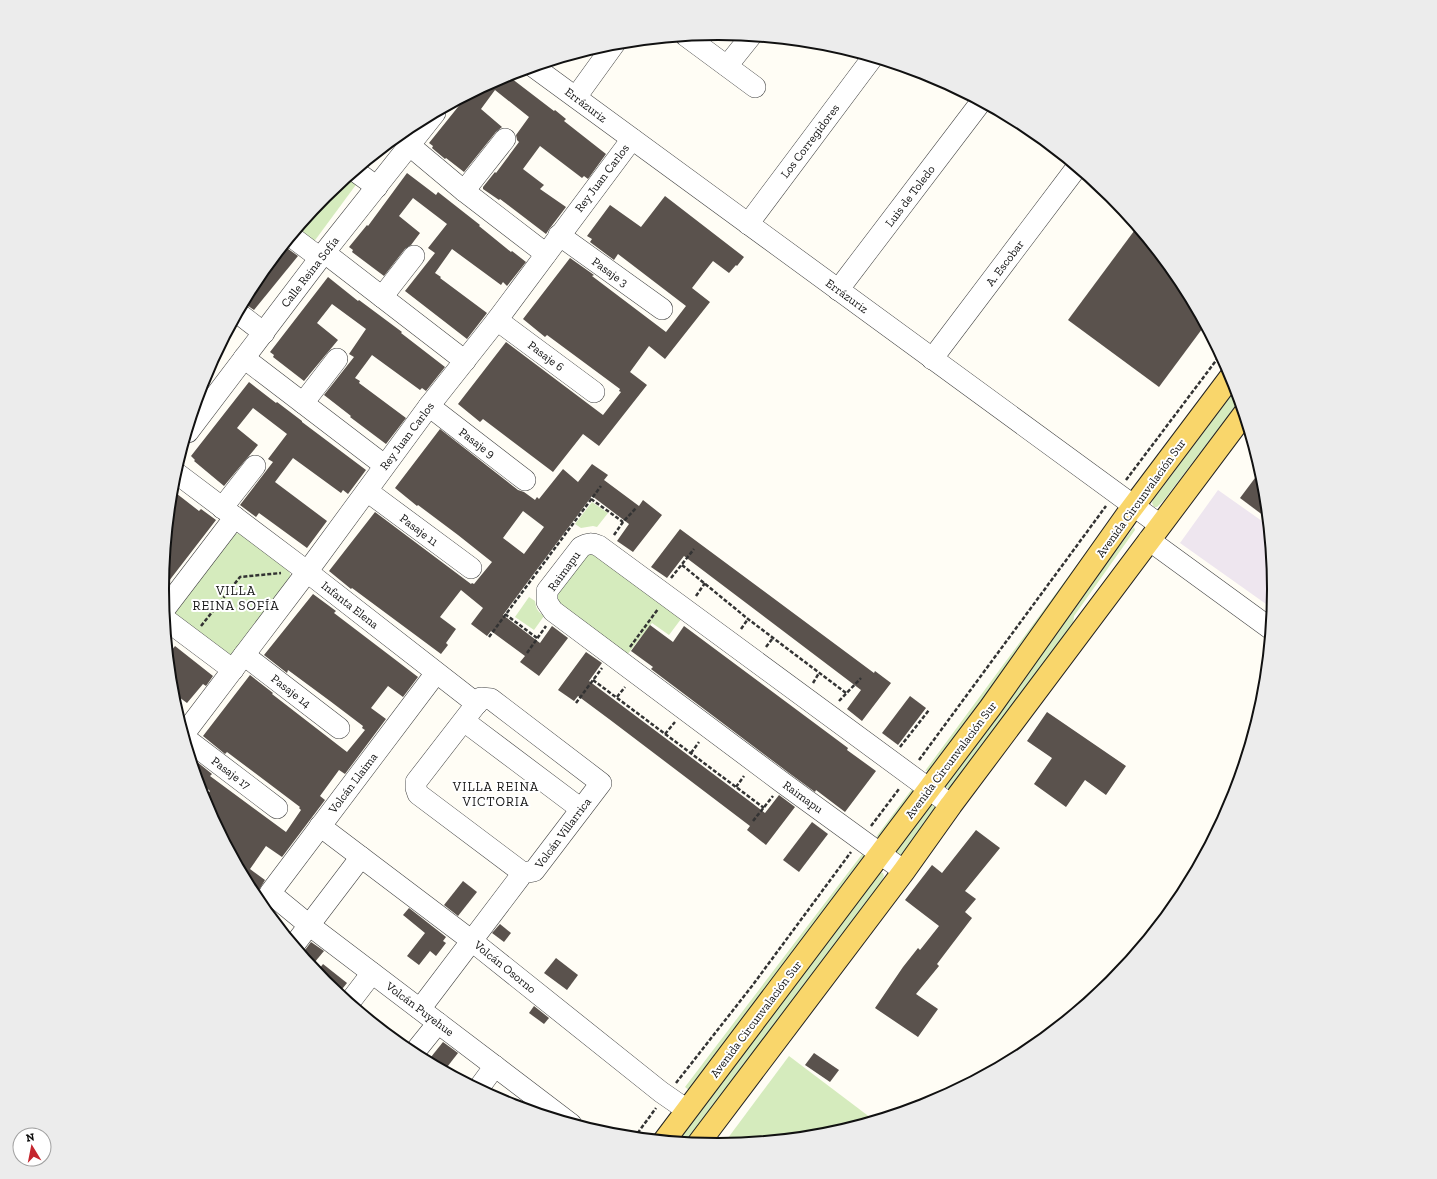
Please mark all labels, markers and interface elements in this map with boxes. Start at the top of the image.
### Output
street label: Errázuriz [562,85,610,126]
street label: Los Corregidores [778,101,842,181]
street label: Rey Juan Carlos [572,141,632,215]
street label: Luis de Toledo [882,162,938,230]
street label: Calle Reina Sofía [278,234,342,310]
street label: A. Escobar [983,237,1027,289]
street label: Pasaje 3 [589,254,631,291]
street label: Errázuriz [823,276,871,316]
street label: Pasaje 6 [525,338,567,375]
street label: Rey Juan Carlos [377,399,437,473]
street label: Pasaje 9 [456,425,498,462]
street label: Avenida Circunvalación Sur [1093,436,1189,560]
street label: Pasaje 11 [396,511,441,550]
street label: Raimapu [545,548,583,594]
street label: Infanta Elena [319,578,382,632]
district label: VILLA REINA SOFÍA [192,583,280,613]
street label: Pasaje 14 [268,671,314,712]
street label: Avenida Circunvalación Sur [902,699,1000,821]
street label: Volcán Llaima [325,750,380,817]
street label: Pasaje 17 [208,754,254,793]
street label: Raimapu [780,778,826,816]
district label: VILLA REINA VICTORIA [452,779,539,809]
street label: Volcán Villarrica [531,795,594,872]
street label: Volcán Osorno [470,937,539,996]
street label: Avenida Circunvalación Sur [707,958,805,1080]
street label: Volcán Puyehue [382,978,457,1039]
north arrow [12,1127,52,1167]
text: N [25,1130,36,1145]

